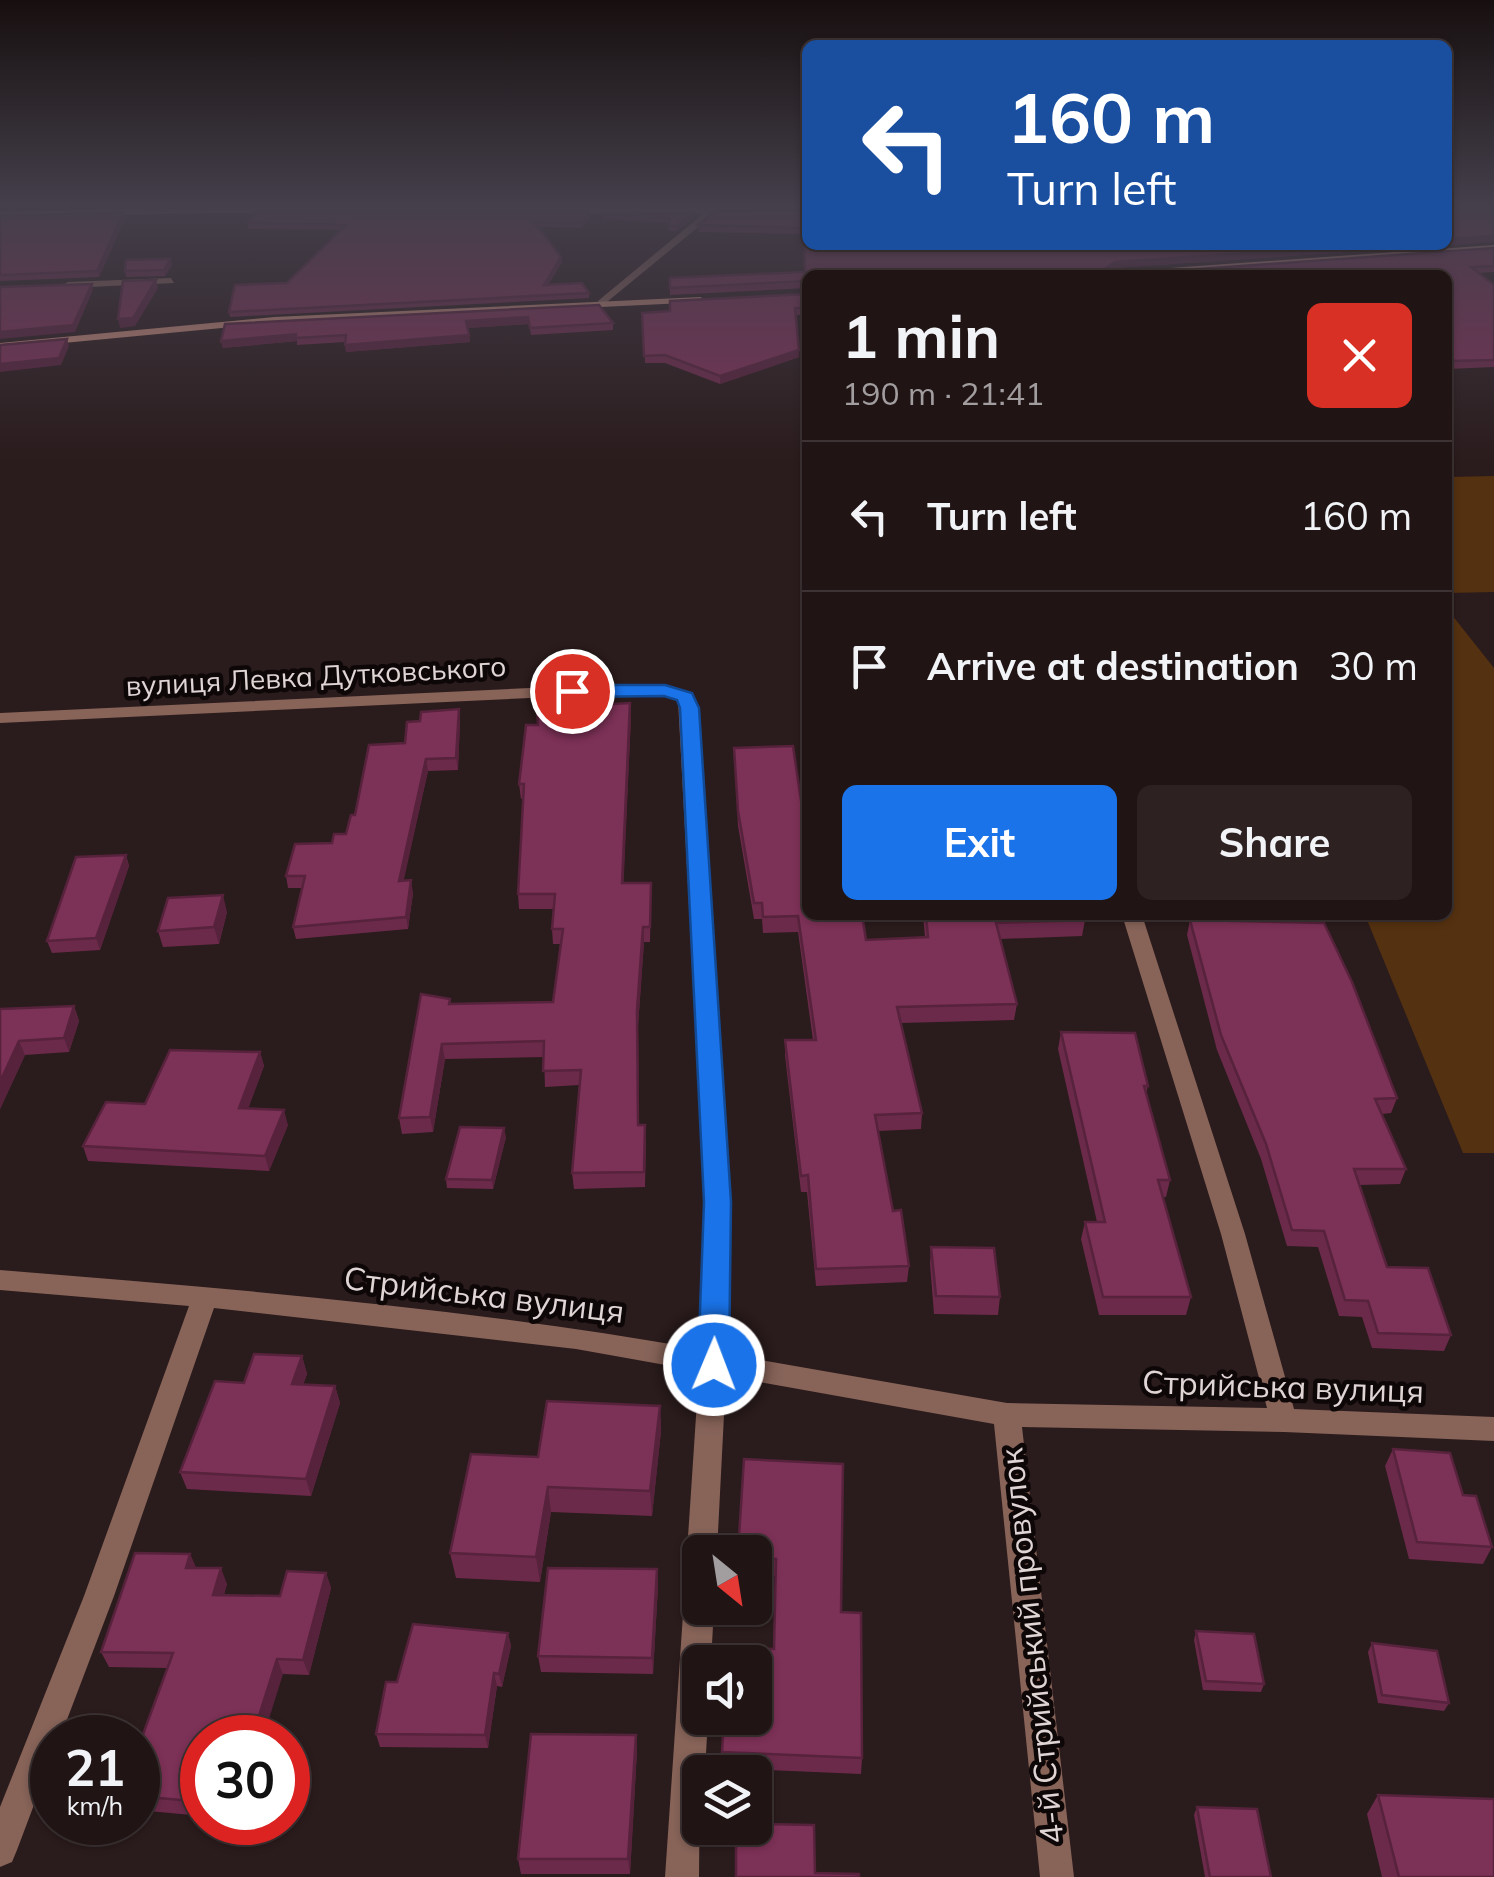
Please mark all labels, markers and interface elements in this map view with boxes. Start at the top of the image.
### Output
text: 160 m [1007,73,1215,161]
icon: left [842,80,972,210]
text: Turn left [1007,160,1176,216]
text: 1 min [842,298,1000,373]
button: close [1307,303,1412,408]
text: 190 m · 21:41 [842,373,1044,413]
icon: left [842,489,897,544]
text: Turn left [927,492,1077,540]
text: 160 m [1300,492,1412,540]
icon: arrive [842,639,897,694]
text: Arrive at destination [927,642,1299,690]
text: 30 m [1329,642,1418,690]
street label: вулиця Левка Дутковського [125,648,507,703]
pin [530,649,615,734]
icon: arrive [545,664,600,719]
button: Exit [842,785,1117,900]
button: Share [1137,785,1412,900]
street label: Стрийська вулиця [342,1257,627,1331]
position arrow [662,1313,766,1417]
street label: Стрийська вулиця [1141,1361,1425,1411]
street label: 4-й Стрийський провулок [990,1445,1072,1846]
north arrow [682,1535,772,1625]
map controls [682,1535,772,1845]
button: sound [682,1645,772,1735]
speed limit sign: 30 [180,1715,310,1845]
text: 21 [65,1736,125,1799]
button: layers [682,1755,772,1845]
text: km/h [67,1790,123,1821]

